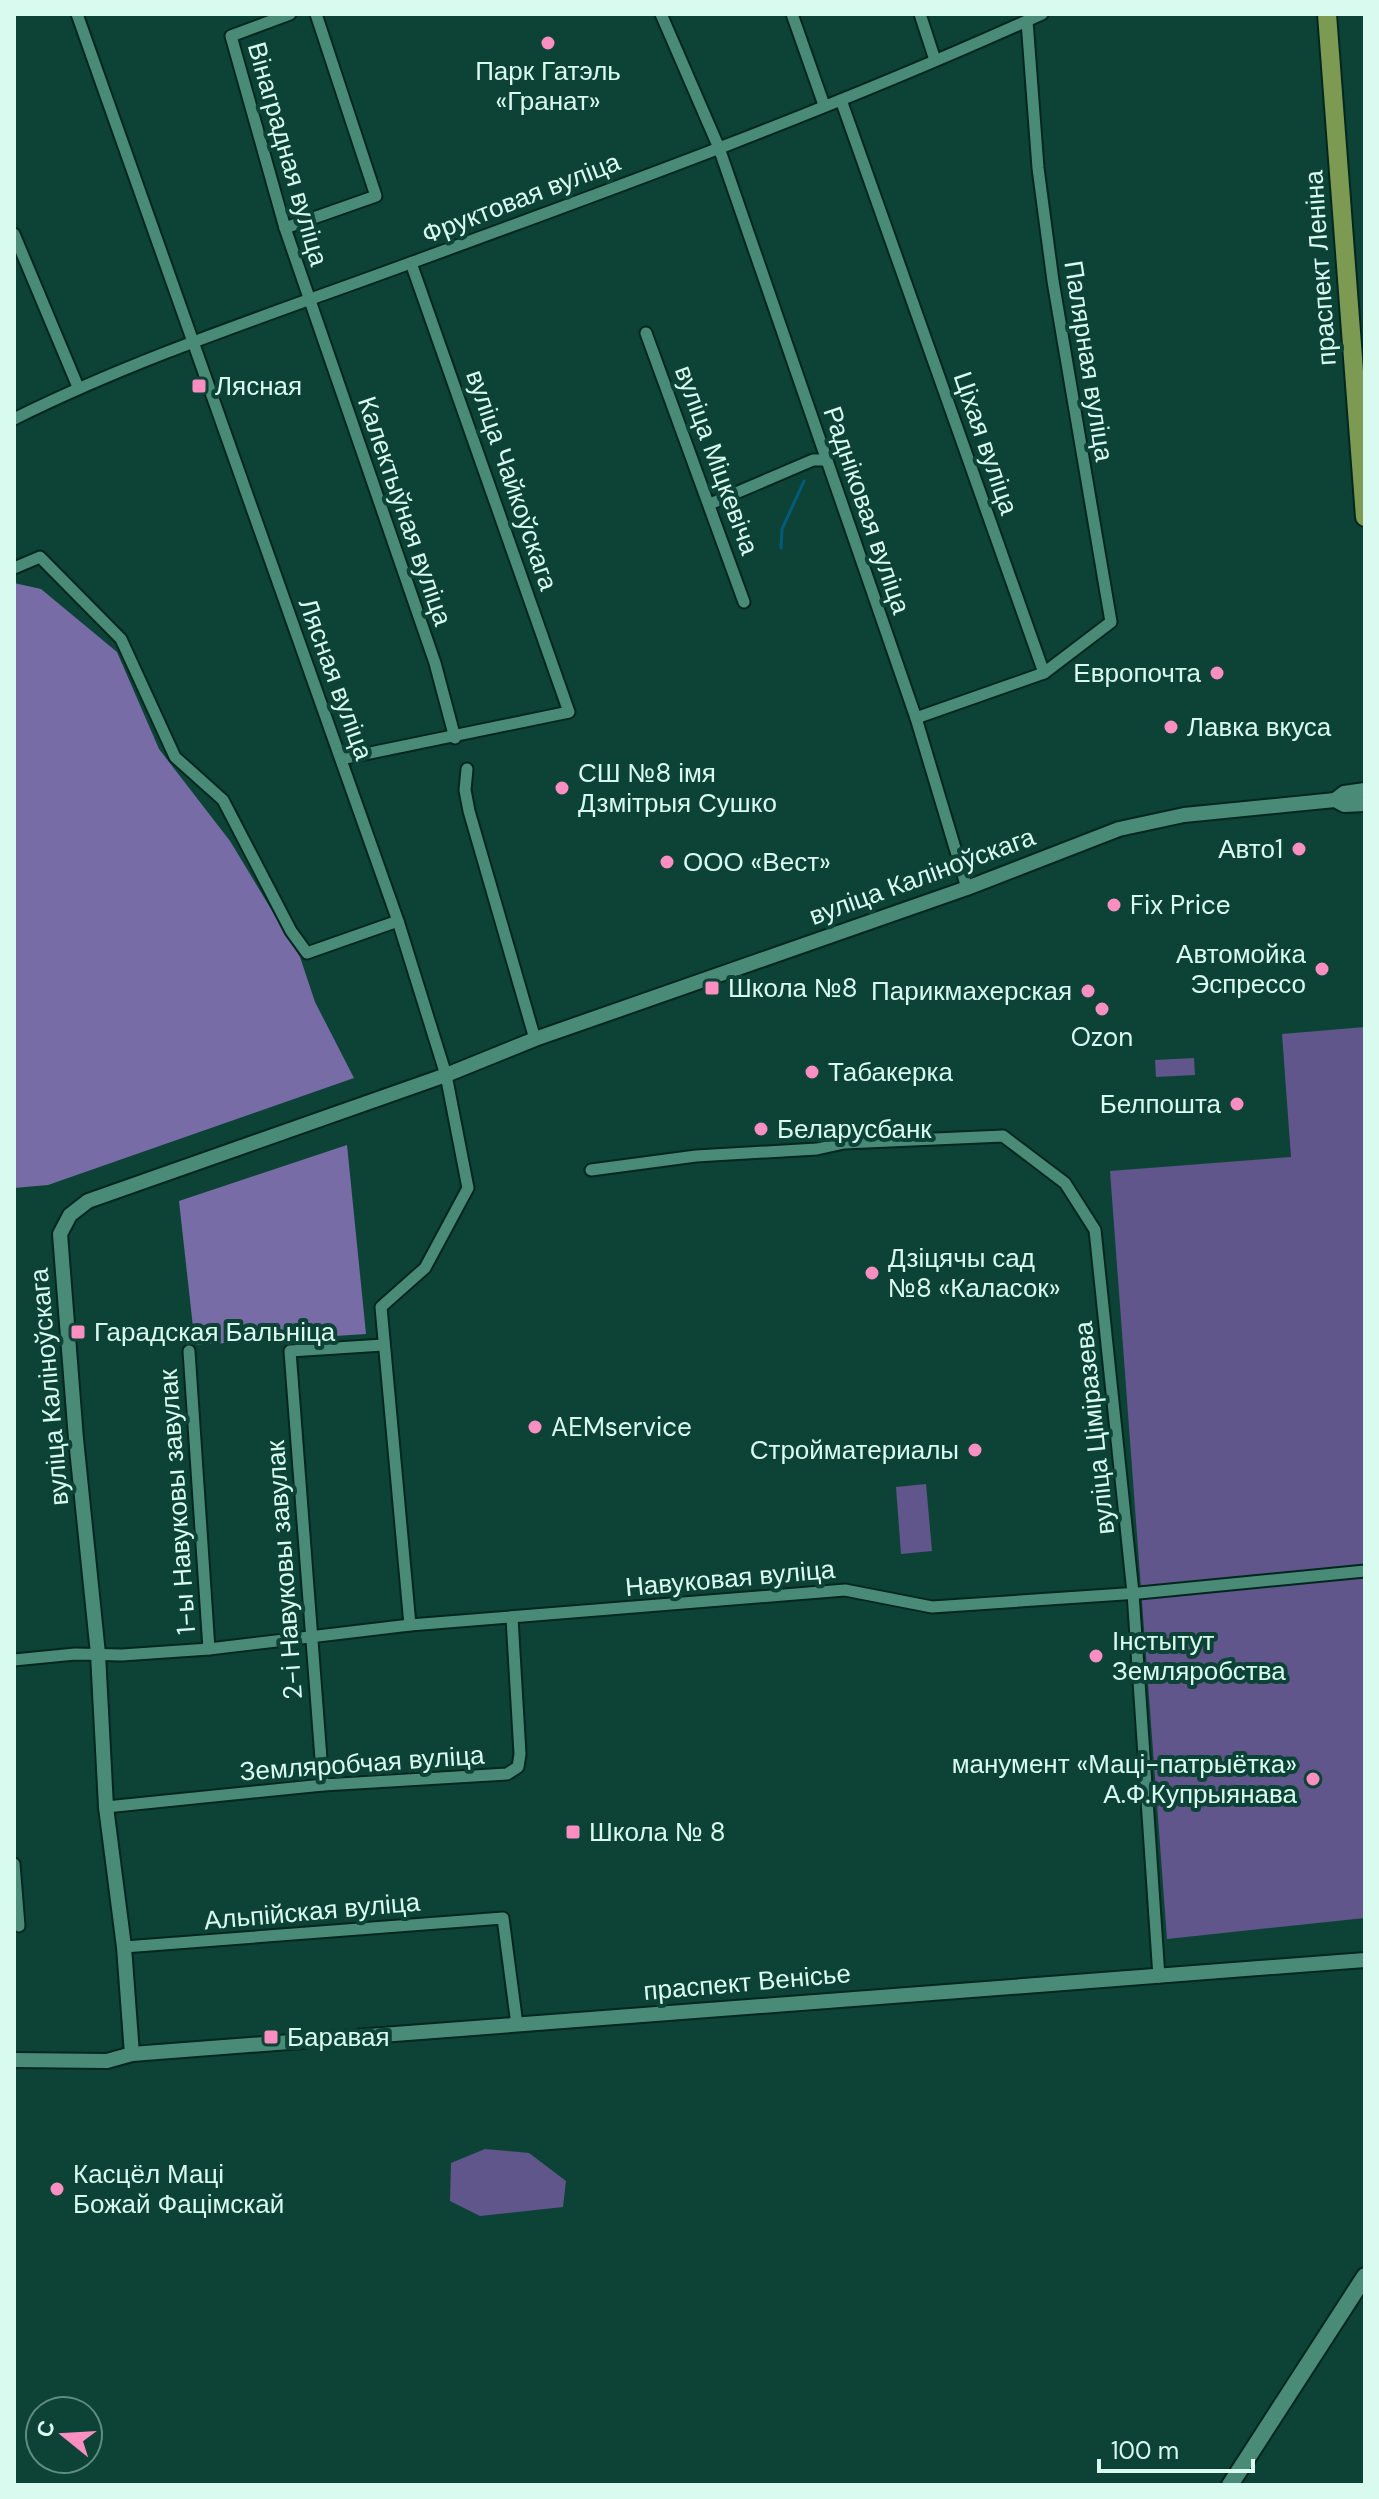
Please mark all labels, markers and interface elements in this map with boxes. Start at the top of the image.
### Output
marker: Парк Гатэль «Гранат» [539,34,557,52]
street label: Вінаградная вуліца [240,38,336,270]
place label: Парк Гатэль «Гранат» [475,54,621,118]
street label: Фруктовая вуліца [417,144,625,251]
street label: праспект Леніна [1296,169,1344,367]
street label: Палярная вуліца [1056,258,1122,464]
street label: вуліца Міцкевіча [667,361,767,560]
street label: вуліца Чайкоўскага [458,365,566,595]
street label: Ціхая вуліца [946,367,1027,520]
place label: Лясная [215,369,302,403]
marker: Лясная [190,377,208,395]
street label: Калектыўная вуліца [350,392,460,631]
street label: Радніковая вуліца [816,402,919,619]
street label: Лясная вуліца [291,593,381,765]
place label: Европочта [1073,656,1202,690]
marker: Европочта [1208,664,1226,682]
place label: Лавка вкуса [1187,710,1332,744]
marker: Лавка вкуса [1162,718,1180,736]
place label: СШ №8 імя Дзмітрыя Сушко [578,756,777,820]
marker: СШ №8 імя Дзмітрыя Сушко [553,779,571,797]
street label: вуліца Каліноўскага [804,819,1040,933]
place label: Авто1 [1218,832,1283,866]
marker: Авто1 [1290,840,1308,858]
place label: ООО «Вест» [683,845,831,879]
marker: ООО «Вест» [658,853,676,871]
place label: Fix Price [1130,888,1231,922]
marker: Fix Price [1105,896,1123,914]
place label: Автомойка Эспрессо [1176,937,1307,1001]
marker: Автомойка Эспрессо [1313,960,1331,978]
place label: Школа №8 [728,971,858,1005]
place label: Парикмахерская [871,974,1072,1008]
marker: Школа №8 [703,979,721,997]
marker: Парикмахерская [1079,982,1097,1000]
marker: Ozon [1093,1000,1111,1018]
place label: Ozon [1071,1020,1133,1054]
place label: Табакерка [828,1055,953,1089]
marker: Табакерка [803,1063,821,1081]
place label: Белпошта [1100,1087,1222,1121]
marker: Белпошта [1228,1095,1246,1113]
place label: Беларусбанк [777,1112,932,1146]
marker: Беларусбанк [752,1120,770,1138]
place label: Дзіцячы сад №8 «Каласок» [888,1241,1060,1305]
marker: Дзіцячы сад №8 «Каласок» [863,1264,881,1282]
street label: вуліца Каліноўскага [22,1266,76,1507]
place label: Гарадская Бальніца [94,1315,336,1349]
street label: вуліца Ціміразева [1066,1319,1122,1536]
marker: Гарадская Бальніца [69,1323,87,1341]
street label: 1-ы Навуковы завулак [151,1368,203,1636]
place label: AEMservice [551,1410,692,1444]
marker: AEMservice [526,1418,544,1436]
place label: Стройматериалы [750,1433,959,1467]
street label: 2-і Навуковы завулак [258,1439,310,1701]
marker: Стройматериалы [966,1441,984,1459]
street label: Навуковая вуліца [624,1552,837,1604]
place label: Інстытут Земляробства [1112,1624,1286,1688]
marker: Інстытут Земляробства [1087,1647,1105,1665]
street label: Земляробчая вуліца [239,1737,486,1789]
place label: манумент «Маці-патрыётка» А.Ф.Купрыянава [952,1747,1298,1811]
marker: манумент «Маці-патрыётка» А.Ф.Купрыянава [1304,1770,1322,1788]
place label: Школа № 8 [589,1815,726,1849]
marker: Школа № 8 [564,1823,582,1841]
street label: Альпійская вуліца [203,1885,422,1937]
street label: праспект Венісье [642,1956,852,2008]
place label: Баравая [287,2020,390,2054]
marker: Баравая [262,2028,280,2046]
place label: Касцёл Маці Божай Фацімскай [73,2157,284,2221]
marker: Касцёл Маці Божай Фацімскай [48,2180,66,2198]
north arrow [24,2395,104,2475]
text: С [29,2417,62,2441]
scale bar [1099,2423,1253,2473]
text: 100 m [1111,2435,1179,2466]

